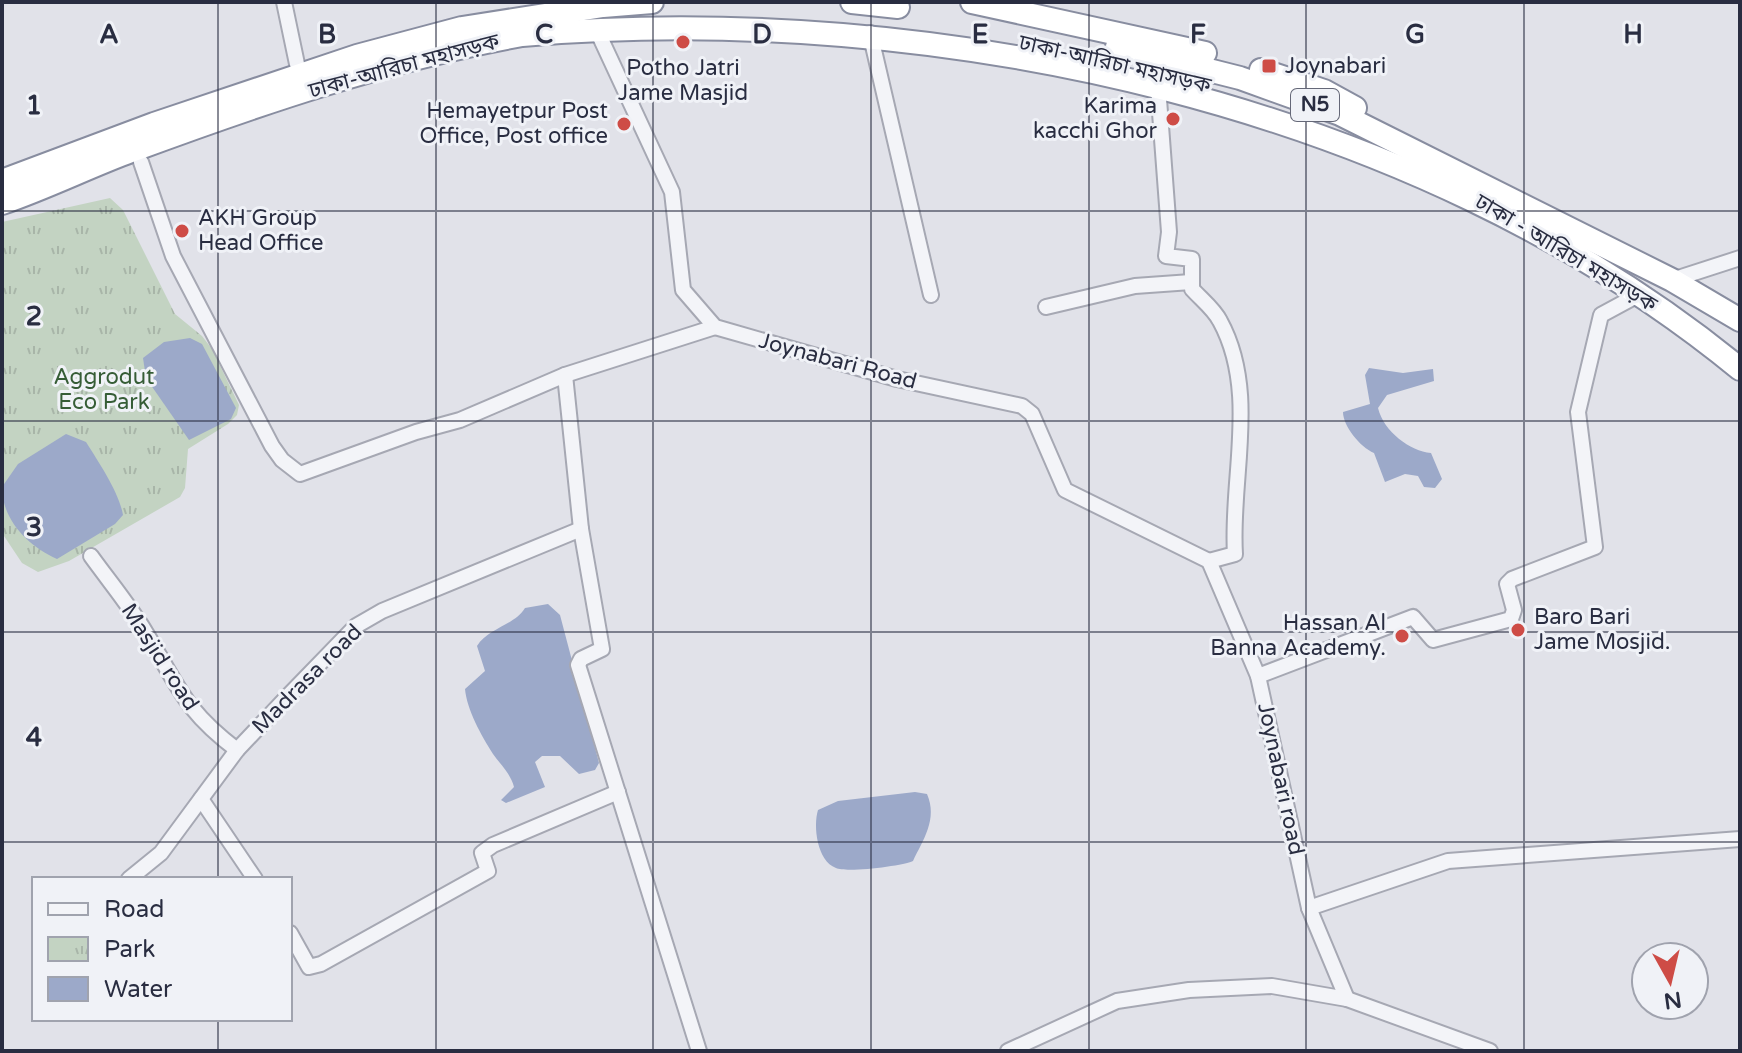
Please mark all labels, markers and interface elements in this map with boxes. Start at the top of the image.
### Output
text: A [99,19,119,50]
text: B [318,19,336,50]
text: C [535,19,553,50]
text: D [752,19,772,50]
text: E [972,19,988,50]
text: F [1190,19,1206,50]
text: G [1405,19,1425,50]
text: H [1623,19,1643,50]
street label: ঢাকা-আরিচা মহাসড়ক [305,28,503,104]
street label: ঢাকা-আরিচা মহাসড়ক [1015,29,1214,99]
marker: Potho Jatri Jame Masjid [674,33,692,51]
place label: Joynabari [1285,53,1386,79]
place label: Potho Jatri Jame Masjid [618,55,748,106]
marker: Joynabari [1260,57,1278,75]
road number: N5 [1291,89,1339,121]
text: 1 [26,90,42,121]
place label: Karima kacchi Ghor [1033,93,1158,144]
place label: Hemayetpur Post Office, Post office [419,98,608,149]
marker: Karima kacchi Ghor [1164,110,1182,128]
marker: Hemayetpur Post Office, Post office [615,115,633,133]
street label: ঢাকা - আরিচা মহাসড়ক [1469,188,1662,318]
place label: AKH Group Head Office [198,205,323,256]
marker: AKH Group Head Office [173,222,191,240]
text: 2 [26,301,42,332]
street label: Joynabari Road [756,327,920,395]
park label: Aggrodut Eco Park [53,364,155,415]
text: 3 [26,512,42,543]
street label: Masjid road [116,599,204,715]
place label: Baro Bari Jame Mosjid. [1534,604,1671,655]
place label: Hassan Al Banna Academy. [1210,610,1386,661]
street label: Madrasa road [247,619,367,739]
marker: Baro Bari Jame Mosjid. [1509,621,1527,639]
marker: Hassan Al Banna Academy. [1393,627,1411,645]
street label: Joynabari road [1252,701,1310,857]
text: 4 [26,722,42,753]
legend [32,877,292,1021]
text: Road [104,895,164,924]
text: Park [104,935,155,964]
north arrow [1630,941,1710,1021]
text: Water [104,975,173,1004]
text: N [1662,986,1683,1014]

